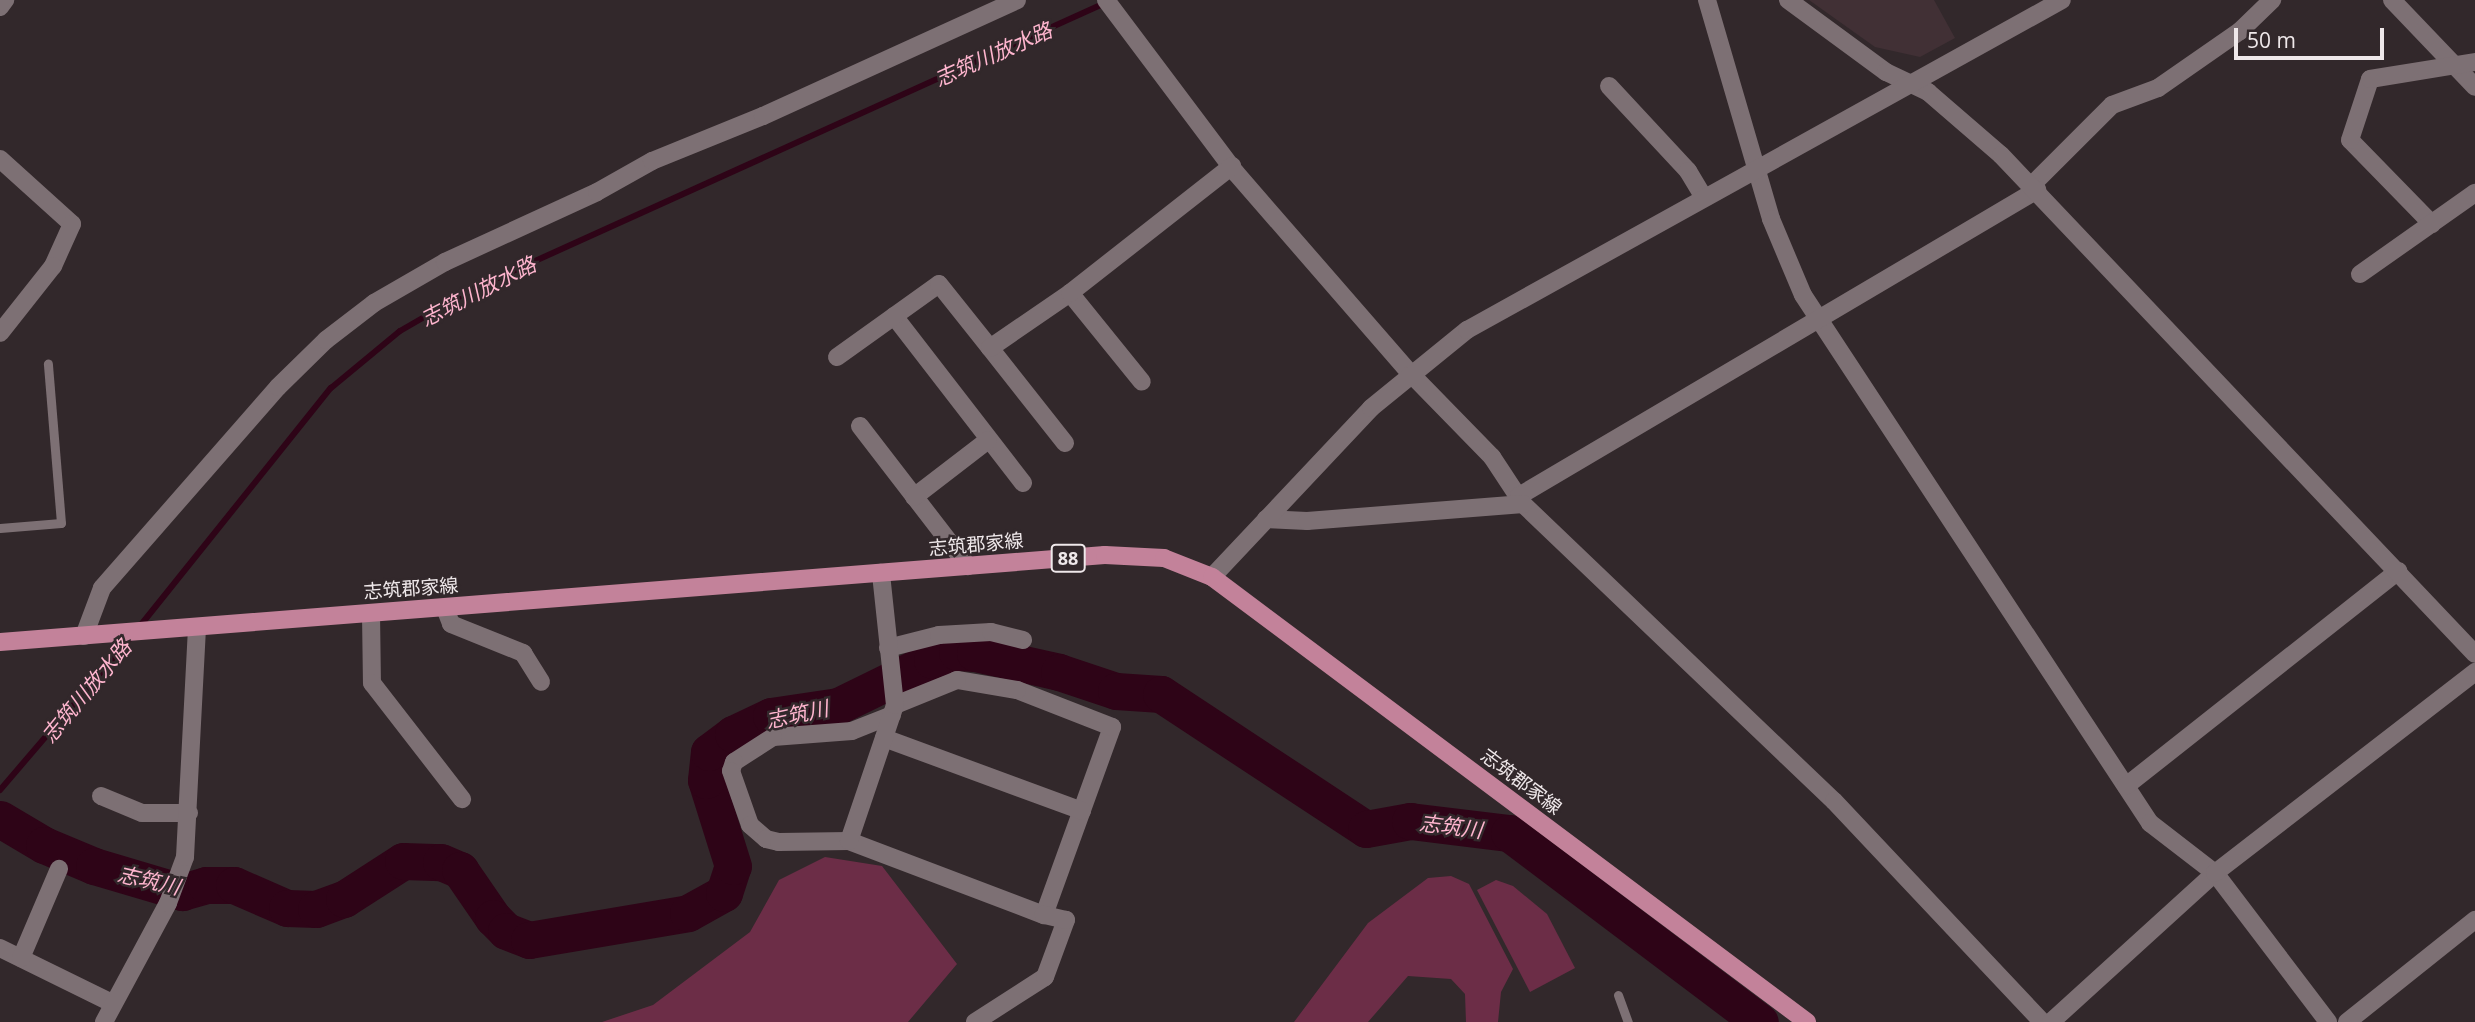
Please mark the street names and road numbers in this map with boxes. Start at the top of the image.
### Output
street label: 志筑郡家線 [928,530,1024,560]
road number: 88 [1050,544,1086,572]
street label: 志筑郡家線 [363,574,459,604]
street label: 志筑郡家線 [1476,744,1566,820]

